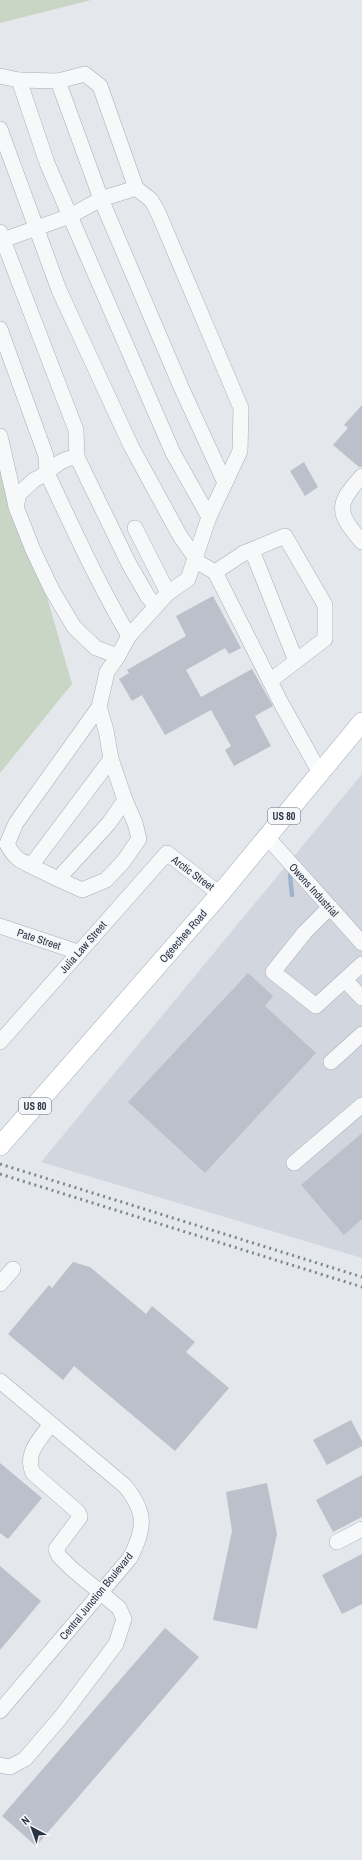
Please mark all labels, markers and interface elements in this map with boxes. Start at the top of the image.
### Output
road number: US 80 [268,808,300,824]
street label: Arctic Street [168,852,217,894]
street label: Owens Industrial [286,860,342,920]
street label: Ogeechee Road [156,907,210,965]
street label: Julia Law Street [56,918,110,976]
street label: Pate Street [15,925,63,953]
road number: US 80 [19,1098,51,1114]
street label: Central Junction Boulevard [56,1549,136,1643]
north arrow [12,1808,52,1848]
text: N [18,1813,32,1828]

